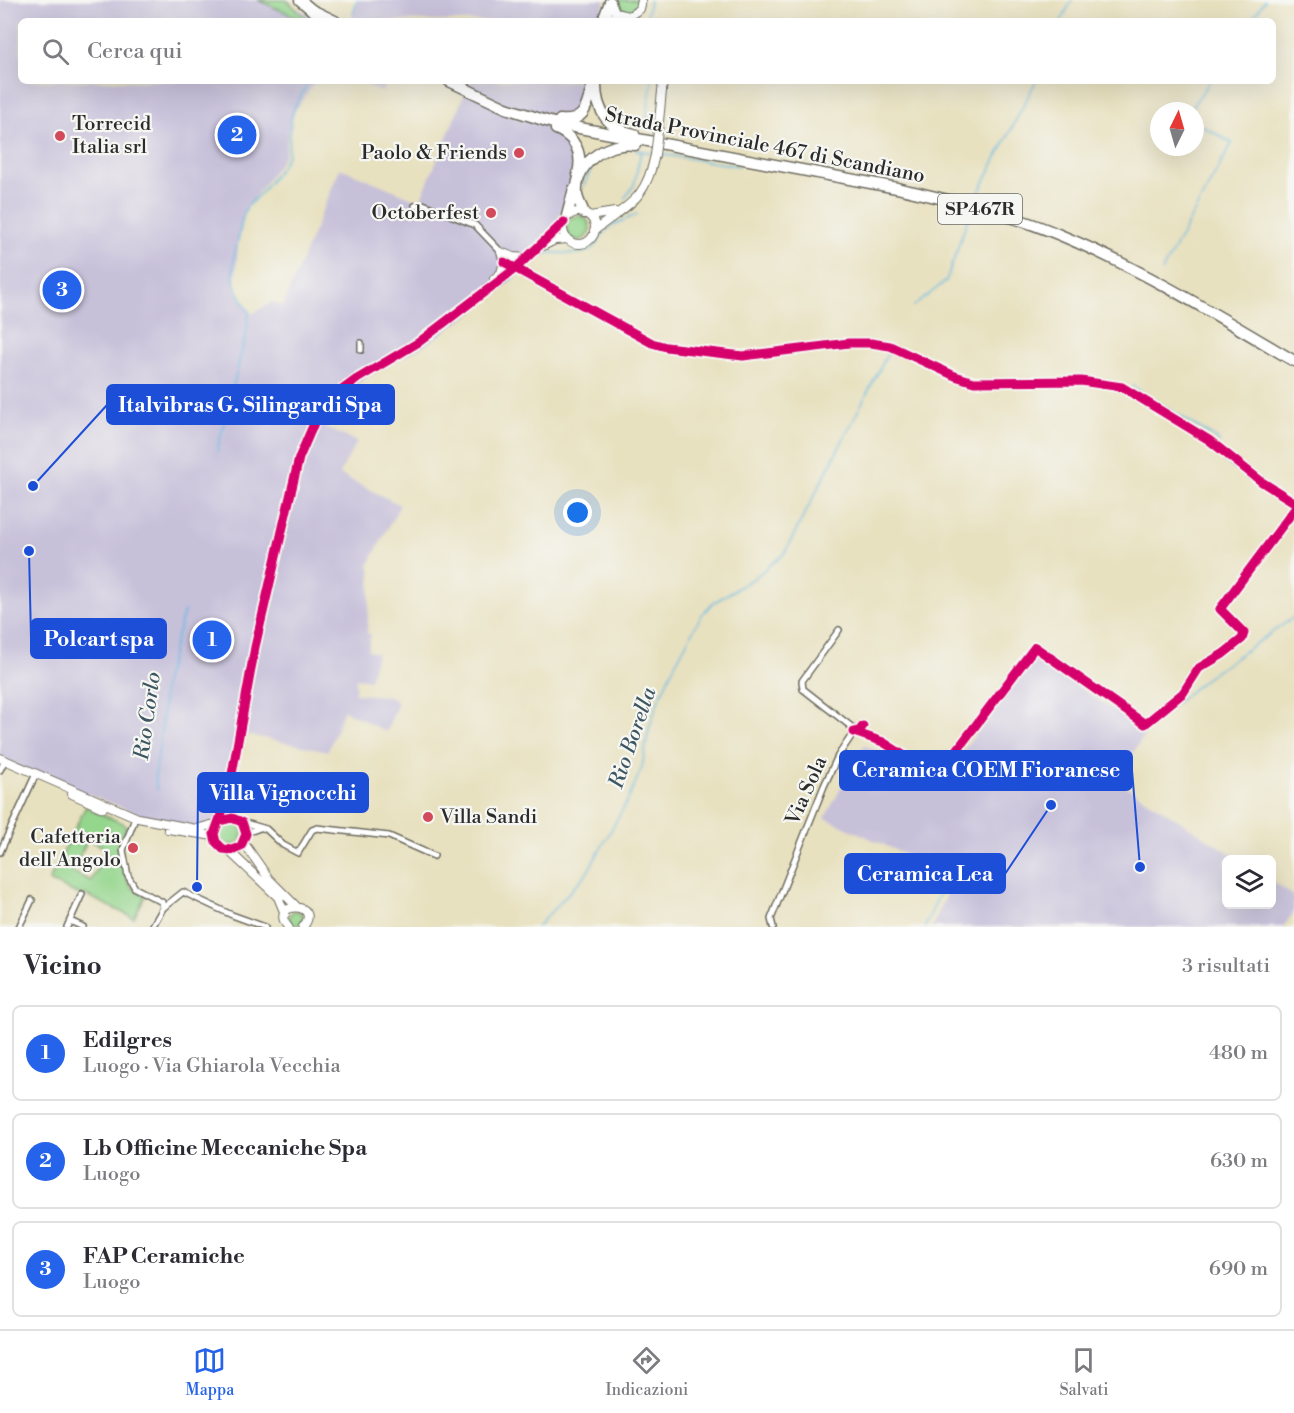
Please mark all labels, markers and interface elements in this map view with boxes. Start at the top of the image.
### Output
search box [18,18,1276,84]
icon: search [39,35,72,68]
text: Cerca qui [87,38,183,65]
north arrow [1150,102,1204,156]
street label: Strada Provinciale 467 di Scandiano [603,103,927,189]
place label: Torrecid Italia srl [72,112,152,160]
pin: 2 [218,112,256,158]
marker: Torrecid Italia srl [53,129,67,143]
place label: Paolo & Friends [361,141,507,166]
marker: Paolo & Friends [512,146,526,160]
road number: SP467R [938,194,1022,224]
place label: Octoberfest [372,201,479,226]
marker: Octoberfest [484,206,498,220]
pin: 3 [42,268,82,312]
callout: Italvibras G. Silingardi Spa [107,385,394,424]
text: Italvibras G. Silingardi Spa [118,393,382,419]
your location [563,498,592,527]
pin: 1 [192,618,232,662]
callout: Polcart spa [31,619,166,658]
text: Polcart spa [44,627,155,653]
water label: Rio Corlo [129,670,167,763]
water label: Rio Borella [603,684,663,793]
callout: Ceramica COEM Fioranese [840,751,1132,790]
street label: Via Sola [780,752,834,830]
text: Ceramica COEM Fioranese [852,758,1120,784]
callout: Villa Vignocchi [198,773,368,812]
text: Villa Vignocchi [209,781,357,807]
place label: Villa Sandi [439,805,538,830]
marker: Villa Sandi [421,810,435,824]
place label: Cafetteria dell'Angolo [19,825,122,873]
marker: Cafetteria dell'Angolo [126,841,140,855]
callout: Ceramica Lea [845,854,1005,893]
map controls [1222,855,1276,909]
button: layers [1222,855,1276,909]
text: Ceramica Lea [857,862,994,888]
text: Vicino [24,950,102,982]
text: 3 risultati [1182,954,1270,979]
text: Edilgres [83,1027,172,1054]
text: 1 [41,1041,50,1066]
text: 480 m [1209,1041,1268,1066]
text: Luogo · Via Ghiarola Vecchia [83,1054,341,1079]
text: Lb Officine Meccaniche Spa [83,1135,367,1162]
text: 2 [39,1149,52,1174]
text: 630 m [1210,1149,1268,1174]
text: Luogo [83,1162,140,1187]
text: FAP Ceramiche [83,1243,245,1270]
text: 3 [39,1257,52,1282]
text: 690 m [1209,1257,1268,1282]
text: Luogo [83,1270,140,1295]
tab: Mappa [186,1344,234,1400]
tab: Indicazioni [605,1344,688,1400]
tab: Salvati [1059,1344,1108,1400]

